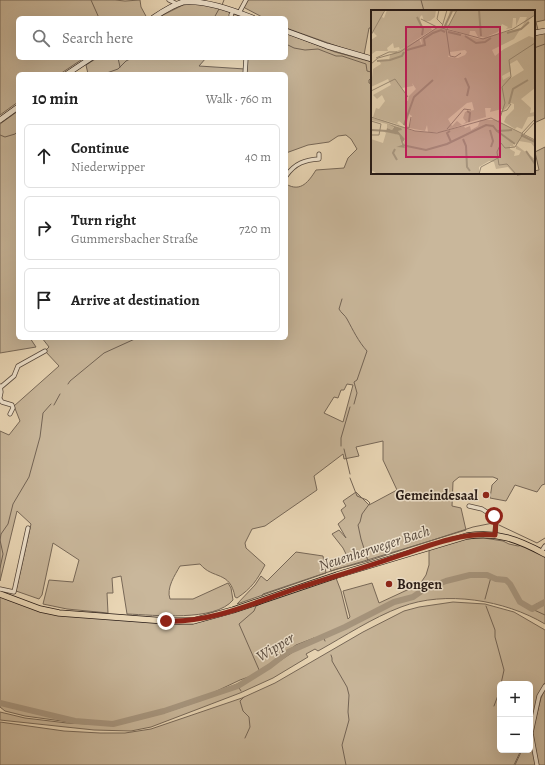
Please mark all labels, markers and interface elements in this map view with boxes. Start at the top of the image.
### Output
inset map [371,10,535,174]
search box [16,16,288,60]
icon: search [30,27,52,49]
text: Search here [62,28,133,48]
text: 10 min [32,87,78,110]
text: Walk · 760 m [206,90,272,107]
text: Continue [71,138,129,158]
icon: ahead [33,145,55,167]
text: 40 m [245,148,271,165]
text: Niederwipper [71,158,145,175]
text: Turn right [71,210,136,230]
icon: right [33,217,55,239]
text: 720 m [239,220,271,237]
text: Gummersbacher Straße [71,230,198,247]
icon: arrive [33,289,55,311]
text: Arrive at destination [71,290,200,310]
place label: Gemeindesaal [396,486,478,505]
marker: Gemeindesaal [481,490,491,500]
route start [485,507,503,525]
water label: Neuenherweger Bach [316,521,432,575]
place label: Bongen [397,575,442,594]
marker: Bongen [384,579,394,589]
route end [157,612,175,630]
water label: Wipper [252,627,299,666]
map controls [497,681,533,753]
button: + [497,681,533,717]
button: − [497,717,533,753]

